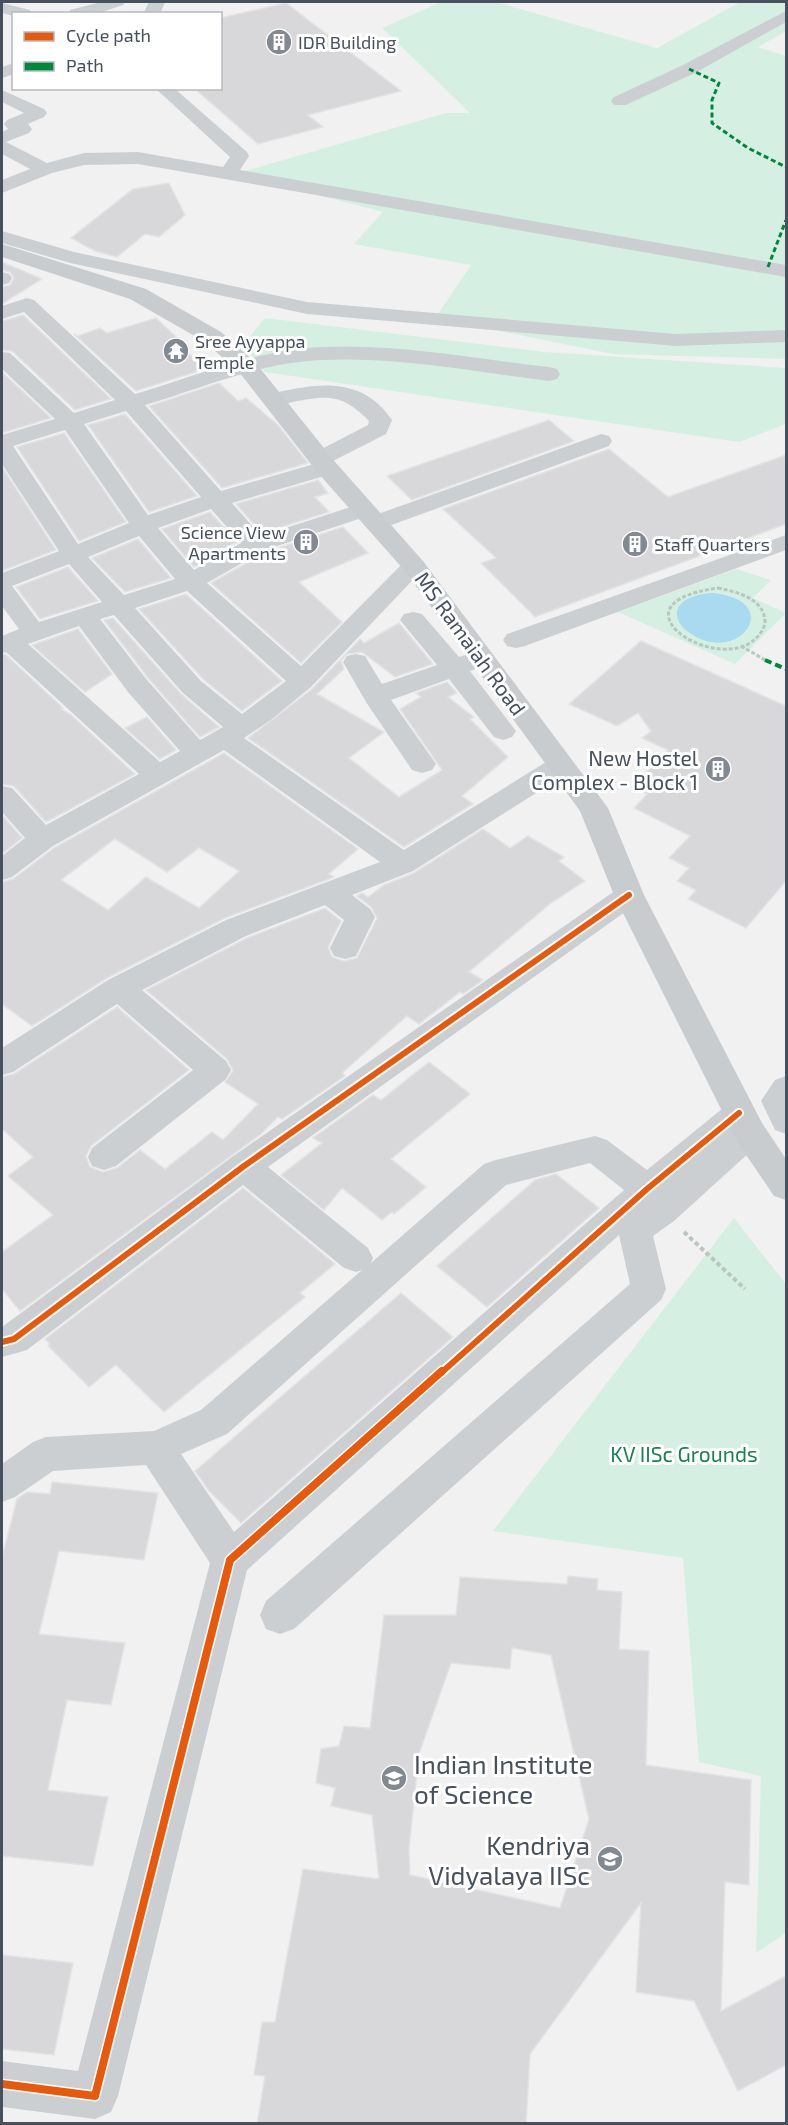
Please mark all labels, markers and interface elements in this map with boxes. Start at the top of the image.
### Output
legend [12,12,222,90]
text: Cycle path [66,24,151,46]
building icon: IDR Building [264,27,294,57]
place label: IDR Building [298,31,396,53]
text: Path [66,54,104,76]
place label: Sree Ayyappa Temple [195,330,305,373]
temple icon: Sree Ayyappa Temple [161,336,191,366]
place label: Science View Apartments [181,521,286,564]
building icon: Science View Apartments [291,527,321,557]
building icon: Staff Quarters [620,529,650,559]
place label: Staff Quarters [654,533,770,555]
street label: MS Ramaiah Road [411,566,531,720]
place label: New Hostel Complex - Block 1 [531,745,699,794]
building icon: New Hostel Complex - Block 1 [703,754,733,784]
park label: KV IISc Grounds [610,1441,758,1466]
place label: Indian Institute of Science [414,1748,593,1809]
school or university icon: Indian Institute of Science [379,1763,409,1793]
place label: Kendriya Vidyalaya IISc [428,1829,590,1890]
school or university icon: Kendriya Vidyalaya IISc [595,1844,625,1874]

